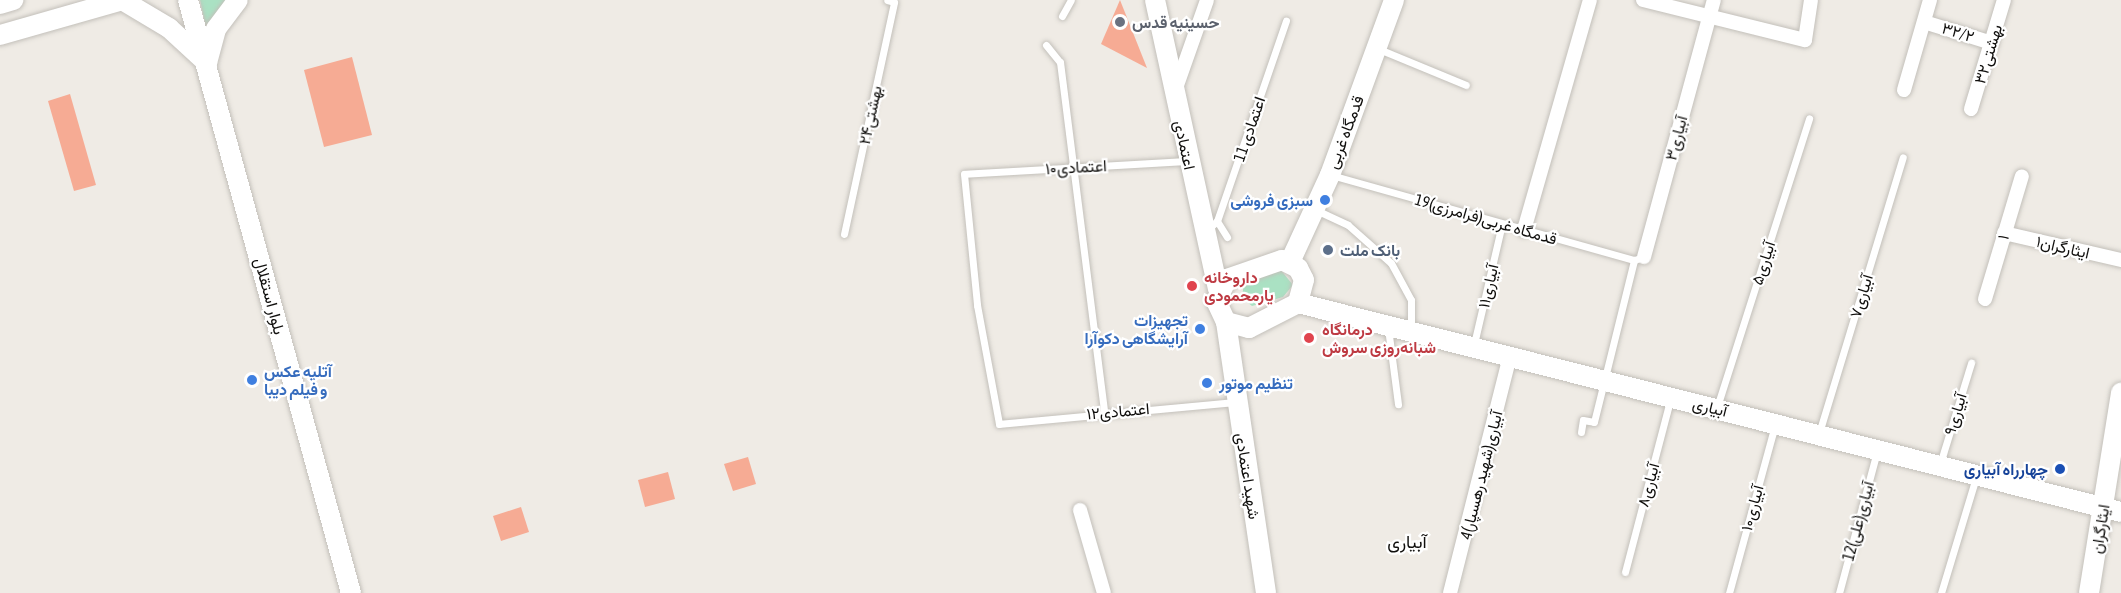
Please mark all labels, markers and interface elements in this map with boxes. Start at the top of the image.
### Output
place label: حسینیه قدس [1132,12,1219,32]
marker: حسینیه قدس [1113,15,1127,29]
street label: ۳۲/۲ [1940,18,1976,46]
street label: بهشتی۳۲ [1970,22,2006,86]
street label: ۲۴بهشتی [854,84,886,146]
street label: قدمگاه غربی [1322,93,1368,171]
street label: 11 اعتمادی [1229,94,1269,164]
street label: آبیاری۳ [1661,113,1691,163]
street label: اعتمادی [1170,119,1200,171]
street label: اعتمادی۱۰ [1045,156,1107,178]
street label: 19قدمگاه غربی(فرامرزی) [1413,189,1559,249]
place label: سبزی فروشی [1230,190,1313,210]
marker: سبزی فروشی [1318,193,1332,207]
street label: ۱ [1993,232,2013,242]
street label: ایثارگران۱ [2034,232,2092,262]
street label: آبیاری۵ [1747,239,1779,287]
place label: بانک ملت [1340,240,1400,260]
marker: بانک ملت [1321,243,1335,257]
street label: بلوار استقلال [251,256,289,336]
street label: آبیاری۱۱ [1474,262,1502,310]
place label: داروخانه یارمحمودی [1204,267,1274,305]
street label: آبیاری۷ [1845,272,1877,320]
marker: داروخانه یارمحمودی [1185,279,1199,293]
place label: تجهیزات آرایشگاهی دکوآرا [1085,310,1188,348]
place label: درمانگاه شبانه‌روزی سروش [1322,319,1436,357]
marker: تجهیزات آرایشگاهی دکوآرا [1193,322,1207,336]
marker: درمانگاه شبانه‌روزی سروش [1300,329,1318,347]
place label: آتلیه عکس و فیلم دیبا [264,361,332,399]
marker: آتلیه عکس و فیلم دیبا [245,373,259,387]
place label: تنظیم موتور [1219,373,1293,393]
marker: تنظیم موتور [1200,376,1214,390]
street label: آبیاری۹ [1940,391,1970,437]
street label: آبیاری [1691,393,1729,421]
street label: اعتمادی۱۲ [1086,399,1150,423]
street label: 4آبیاری(شهید رهسپار) [1456,409,1506,541]
street label: شهید اعتمادی [1232,431,1264,521]
place label: چهارراه آبیاری [1964,459,2048,479]
street label: آبیاری۸ [1633,461,1663,509]
marker: چهارراه آبیاری [2053,462,2067,476]
street label: 12آبیاری(علی) [1838,479,1878,563]
street label: آبیاری۱۰ [1737,483,1767,533]
street label: ایثارگران [2087,503,2113,555]
district label: آبیاری [1387,531,1427,553]

